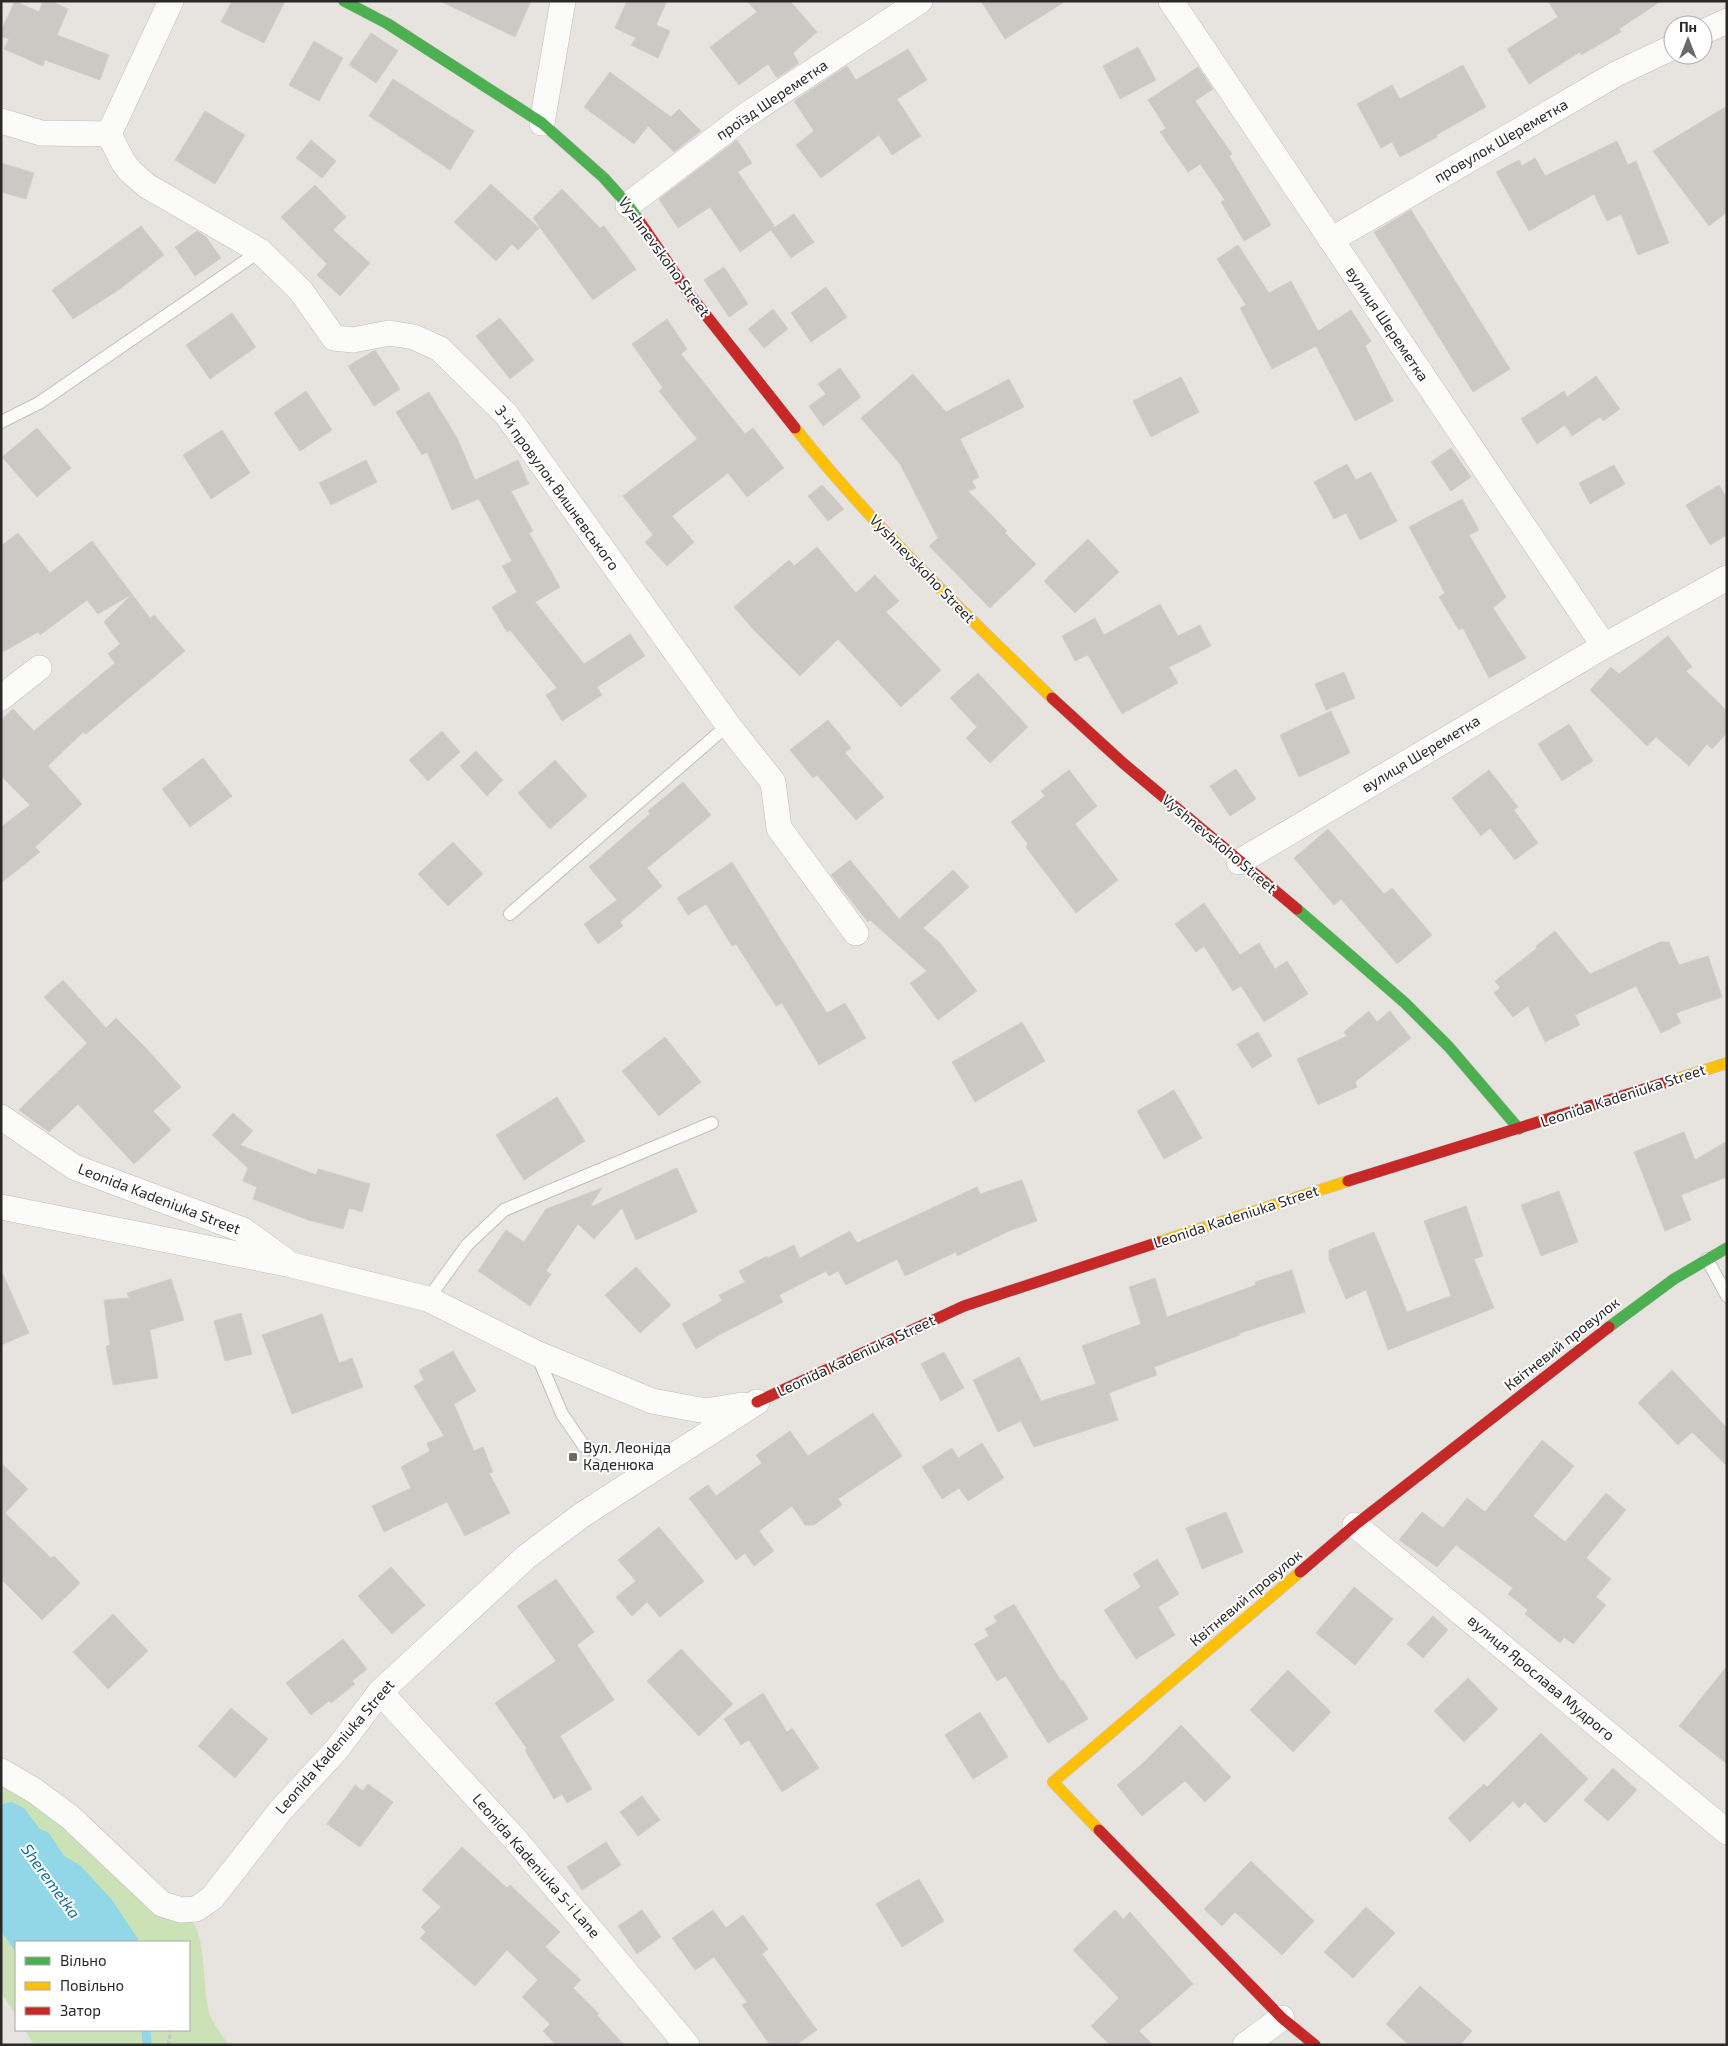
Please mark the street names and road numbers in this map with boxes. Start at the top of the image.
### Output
street label: проїзд Шереметка [712,55,831,143]
street label: провулок Шереметка [1430,94,1571,187]
street label: Vyshnevskoho Street [615,193,715,320]
street label: вулиця Шереметка [1342,263,1433,385]
street label: 3-й провулок Вишневського [491,401,624,574]
street label: Vyshnevskoho Street [866,510,979,627]
street label: вулиця Шереметка [1358,711,1483,796]
street label: Vyshnevskoho Street [1159,790,1281,897]
street label: Leonida Kadeniuka Street [1538,1060,1708,1130]
street label: Leonida Kadeniuka Street [76,1159,243,1237]
street label: Leonida Kadeniuka Street [1151,1181,1321,1251]
street label: Квітневий провулок [1500,1293,1623,1395]
street label: Leonida Kadeniuka Street [774,1310,938,1400]
street label: Квітневий провулок [1185,1545,1306,1650]
street label: вулиця Ярослава Мудрого [1464,1611,1619,1745]
street label: Leonida Kadeniuka Street [271,1675,398,1817]
street label: Leonida Kadeniuka 5-i Lane [469,1789,604,1941]

